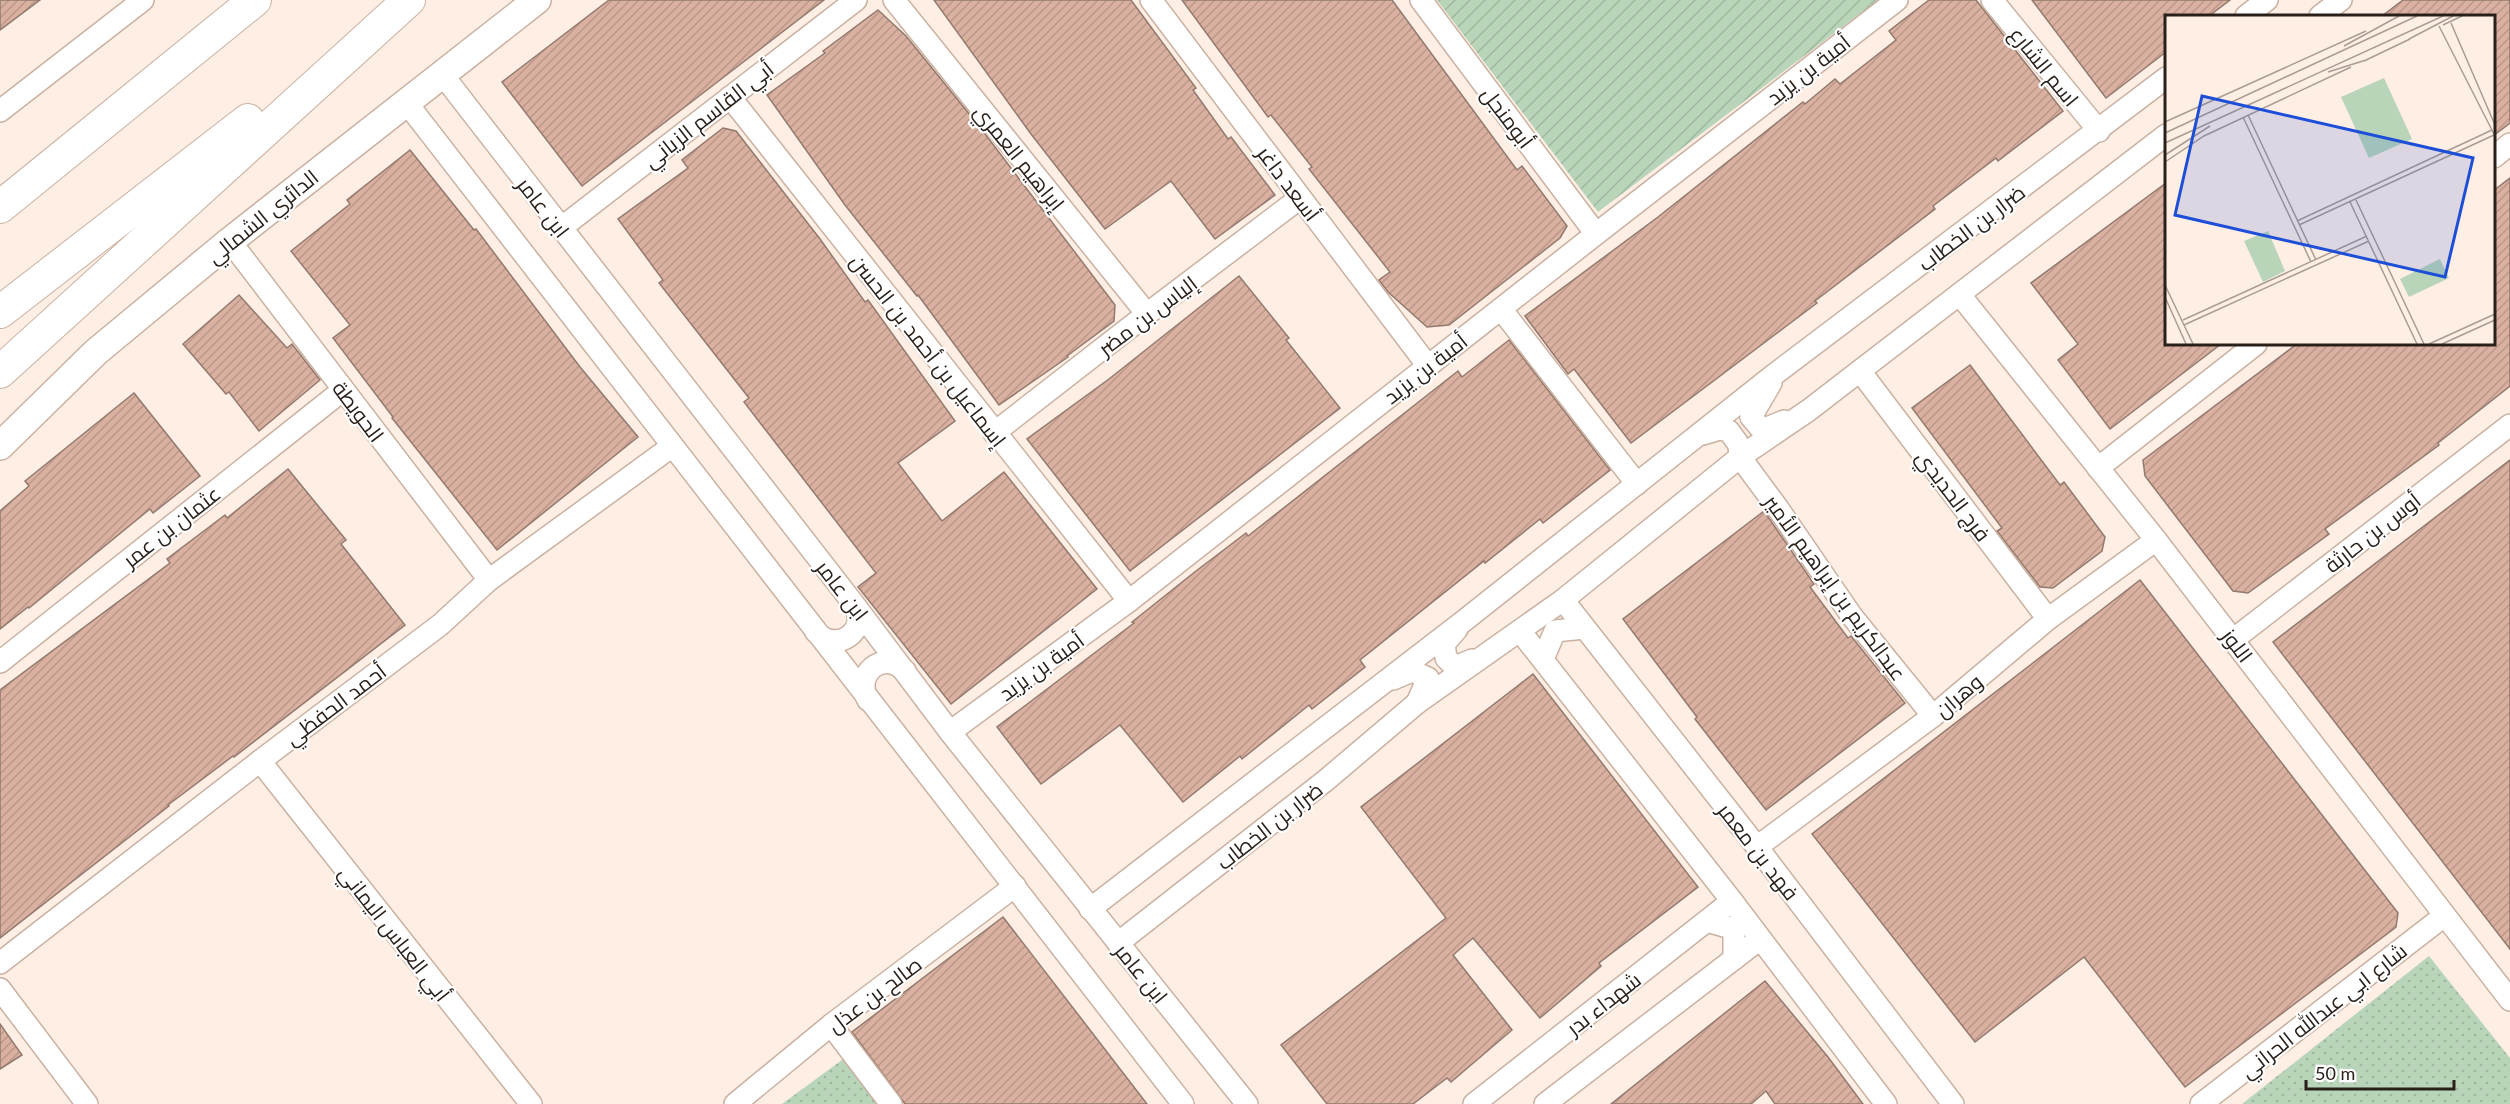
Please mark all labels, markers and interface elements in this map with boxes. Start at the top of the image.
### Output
inset map [2165,15,2495,345]
street label: اسم الشارع [2003,21,2085,113]
street label: أمية بن يزيد [1761,29,1856,111]
street label: أبي القاسم الزياني [638,55,781,176]
street label: أبومنجل [1475,81,1539,154]
street label: إبراهيم العمري [966,99,1070,218]
street label: أسعد داغر [1251,140,1325,226]
street label: الدائري الشمالي [201,164,326,272]
street label: ابن عامر [510,171,575,243]
street label: ضرار بن الخطاب [1913,179,2031,277]
street label: إسماعيل بن أحمد بن الحسن [844,249,1012,453]
street label: إلياس بن مضر [1092,270,1203,362]
street label: أمية بن يزيد [1378,328,1473,410]
street label: الحويطة [327,376,390,447]
street label: فرج الحديدي [1908,445,1996,548]
street label: عثمان بن عمر [116,480,226,574]
street label: أوس بن حارثة [2319,487,2426,579]
street label: عبدالكريم بن إبراهيم الأمير [1757,488,1912,687]
street label: ابن عامر [809,554,874,626]
street label: اللوز [2216,622,2259,667]
street label: أمية بن يزيد [994,627,1090,707]
street label: أحمد الحفظي [280,658,393,754]
street label: وهران [1929,668,1988,723]
street label: ضرار بن الخطاب [1211,776,1328,876]
street label: فهد بن معمر [1711,797,1805,906]
street label: أبي العباس اليماني [330,860,456,1009]
street label: ابن عامر [1108,937,1174,1009]
street label: شارع ابي عبدالله الحراني [2235,937,2414,1087]
street label: صالح بن عذل [822,951,928,1040]
street label: شهداء بدر [1560,966,1646,1042]
scale bar [2306,1053,2454,1091]
text: 50 m [2315,1062,2355,1084]

